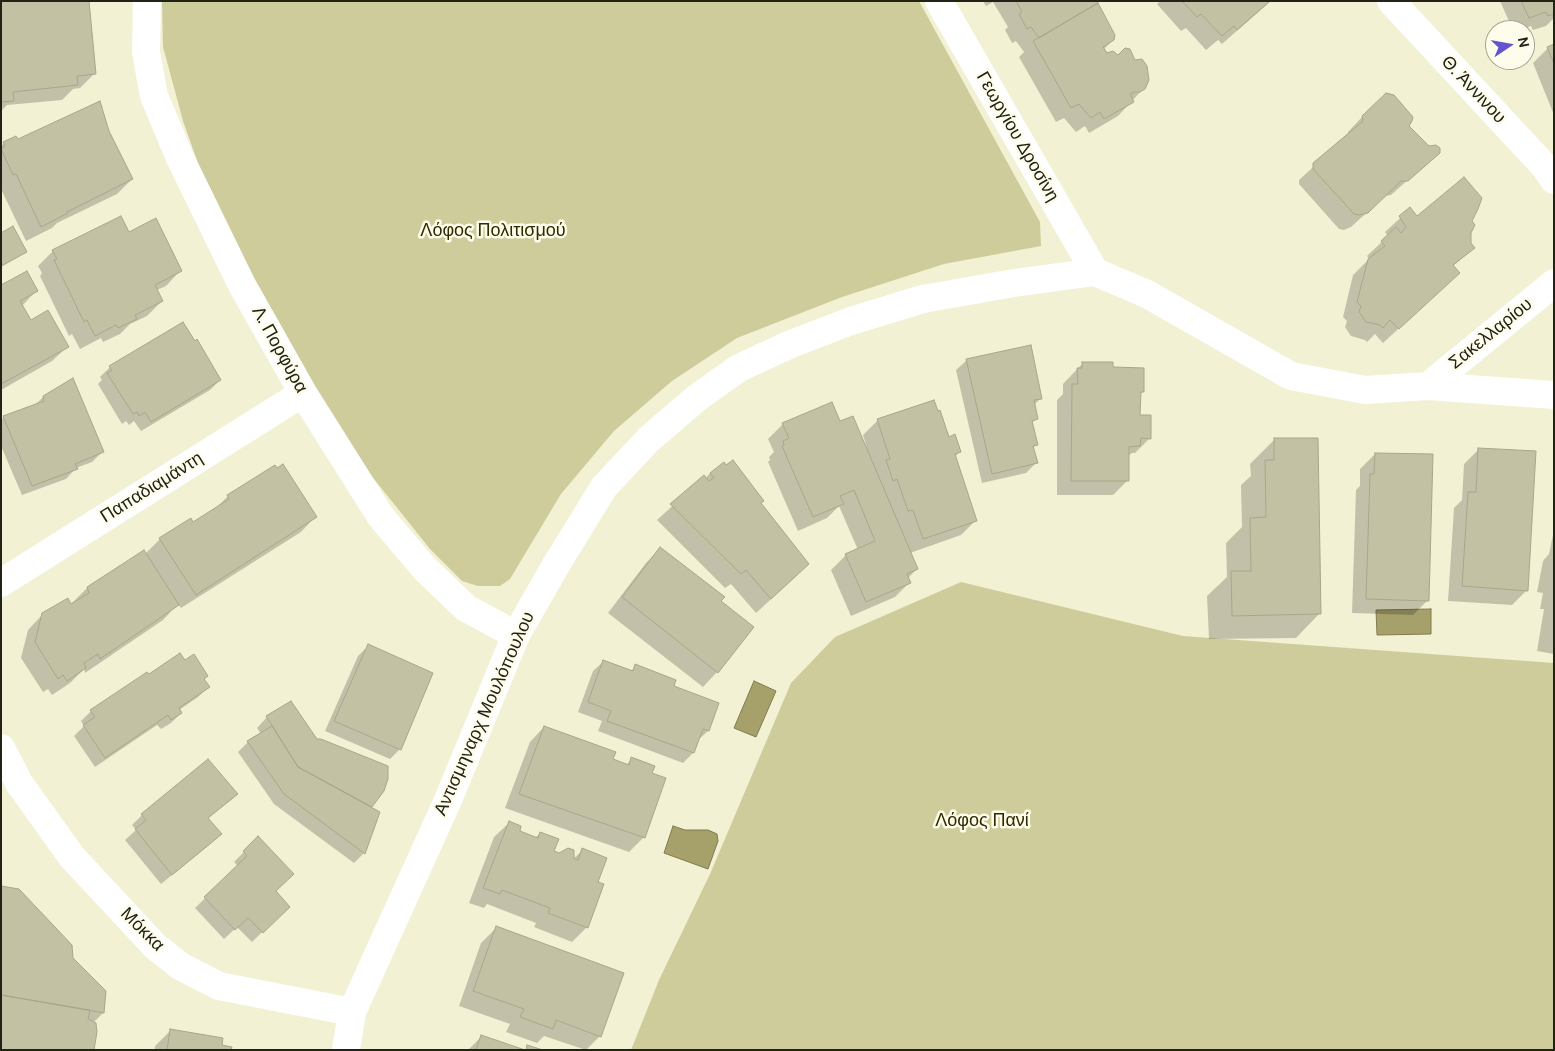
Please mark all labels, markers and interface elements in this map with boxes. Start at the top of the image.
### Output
north arrow [1485,20,1535,70]
text: N [1514,35,1534,49]
street label: Θ. Άννινου [1436,52,1510,128]
street label: Γεωργίου Δροσίνη [971,68,1063,206]
park label: Λόφος Πολιτισμού [420,220,566,242]
street label: Σακελλαρίου [1445,294,1537,374]
street label: Λ. Πορφύρα [246,303,312,397]
street label: Παπαδιαμάντη [97,448,207,528]
street label: Αντισμηναρχ Μουλόπουλου [430,609,540,819]
park label: Λόφος Πανί [935,810,1029,832]
street label: Μόκκα [116,904,168,956]

